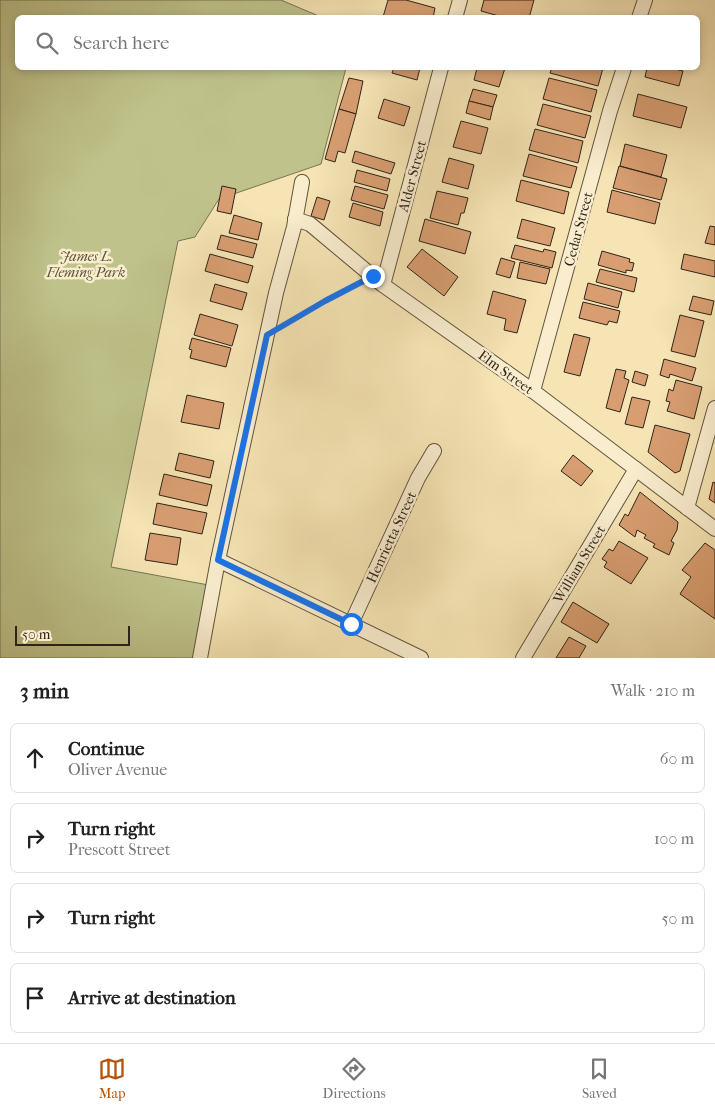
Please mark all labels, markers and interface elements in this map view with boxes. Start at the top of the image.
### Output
search box [15,15,700,70]
icon: search [33,29,61,57]
text: Search here [73,32,169,54]
street label: Alder Street [395,139,430,215]
street label: Cedar Street [560,190,597,268]
park label: James L. Fleming Park [46,248,125,281]
route end [362,265,385,288]
street label: Elm Street [475,347,537,398]
street label: Henrietta Street [363,489,420,586]
street label: William Street [549,522,609,607]
route start [340,613,363,636]
scale bar [15,623,130,646]
text: 50 m [22,626,50,643]
text: 3 min [20,679,69,703]
text: Walk · 210 m [611,681,695,700]
text: Continue [68,738,144,760]
icon: ahead [21,744,49,772]
text: 60 m [660,749,694,768]
text: Oliver Avenue [68,760,167,779]
text: Turn right [68,818,155,840]
icon: right [21,824,49,852]
text: 100 m [654,829,694,848]
text: Prescott Street [68,840,170,859]
icon: right [21,904,49,932]
text: Turn right [68,907,155,929]
text: 50 m [662,909,694,928]
icon: arrive [21,984,49,1012]
text: Arrive at destination [68,987,236,1009]
tab: Map [98,1055,126,1102]
tab: Directions [323,1055,386,1102]
tab: Saved [582,1055,617,1102]

